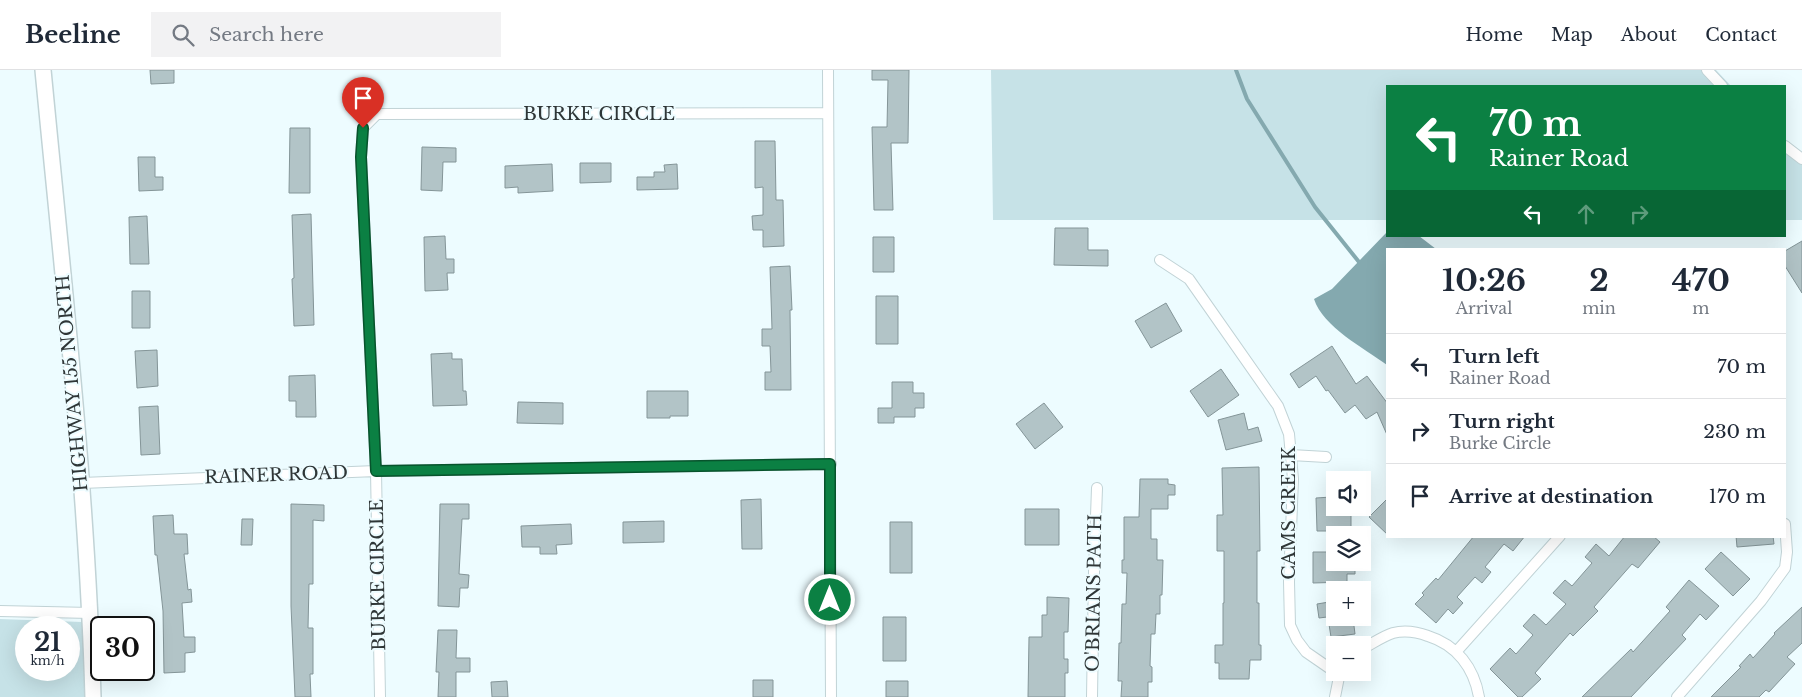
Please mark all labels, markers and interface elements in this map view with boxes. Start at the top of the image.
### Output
search box [151,12,501,57]
text: Beeline [25,20,121,49]
icon: search [169,21,197,49]
text: Search here [209,23,324,46]
text: Home [1465,24,1523,46]
text: Map [1551,24,1593,46]
text: About [1621,24,1677,46]
text: Contact [1705,24,1777,46]
pin [342,77,384,128]
icon: arrive [349,84,377,112]
text: 70 m [1489,102,1582,145]
street label: BURKE CIRCLE [523,103,675,125]
icon: left [1406,105,1471,170]
text: Rainer Road [1489,145,1629,172]
icon: left [1519,200,1547,228]
icon: ahead [1572,200,1600,228]
icon: right [1625,200,1653,228]
text: 10:26 [1442,262,1526,299]
text: 2 [1589,262,1609,299]
text: 470 [1672,262,1730,299]
street label: HIGHWAY 155 NORTH [52,274,92,492]
text: Arrival [1456,298,1512,318]
text: min [1582,298,1616,318]
text: m [1692,298,1709,318]
text: Turn left [1449,345,1540,368]
icon: left [1406,352,1434,380]
text: 70 m [1717,355,1766,378]
text: Rainer Road [1449,368,1551,388]
text: Turn right [1449,410,1555,433]
icon: right [1406,417,1434,445]
text: 230 m [1703,420,1766,443]
text: Burke Circle [1449,433,1551,453]
street label: CAMS CREEK [1278,445,1300,580]
street label: RAINER ROAD [204,461,348,489]
map controls [1326,471,1371,681]
button: sound [1326,471,1371,516]
icon: arrive [1406,482,1434,510]
text: Arrive at destination [1449,485,1653,508]
text: 170 m [1709,485,1766,508]
street label: BURKE CIRCLE [366,499,390,651]
street label: O'BRIANS PATH [1082,514,1106,672]
button: layers [1326,526,1371,571]
position arrow [803,573,855,625]
button: + [1326,581,1371,626]
speed limit sign: 30 [90,616,155,681]
text: 21 [34,627,61,658]
button: − [1326,636,1371,681]
text: km/h [30,653,65,668]

